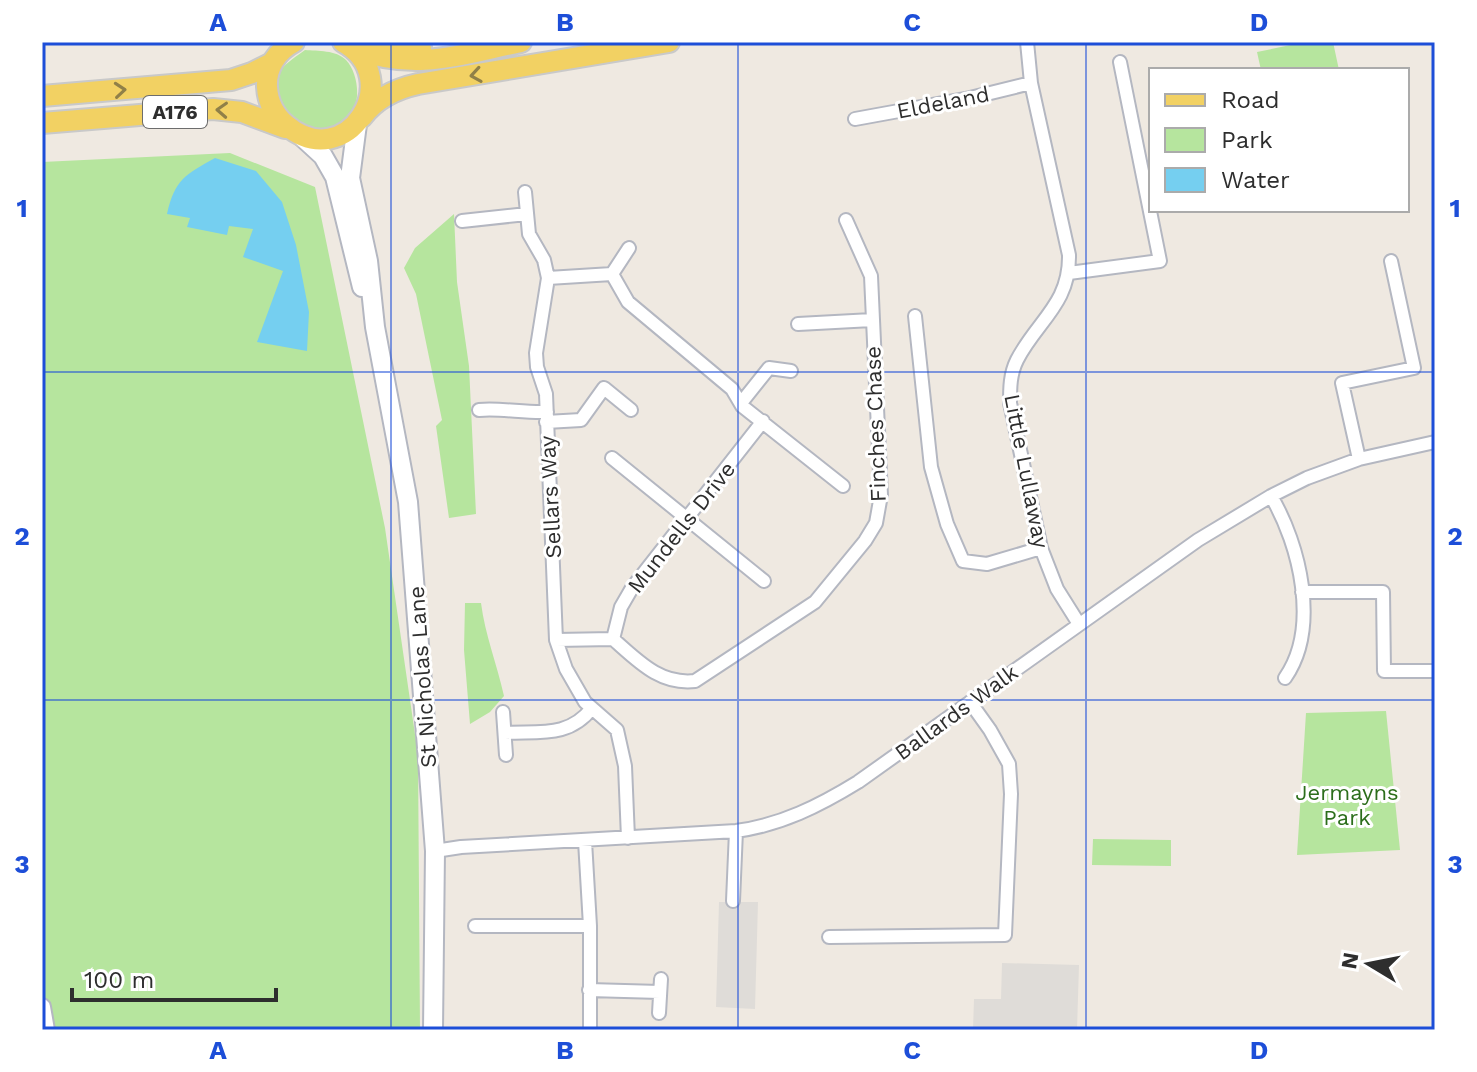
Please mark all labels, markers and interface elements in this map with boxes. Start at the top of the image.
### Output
text: A [209,7,227,37]
text: B [556,7,574,37]
text: C [903,7,921,37]
text: D [1250,7,1268,37]
one-way arrow [469,65,482,82]
legend [1149,68,1409,212]
street label: Eldeland [895,81,992,124]
one-way arrow [114,82,127,99]
text: Road [1221,86,1280,114]
road number: A176 [143,96,207,128]
one-way arrow [215,102,228,119]
text: Park [1221,126,1273,154]
text: Water [1221,166,1290,194]
text: 1 [16,193,28,223]
text: 1 [1449,193,1461,223]
street label: Finches Chase [860,346,891,502]
street label: Little Lullaway [999,392,1054,551]
street label: Sellars Way [535,434,566,559]
street label: Mundells Drive [622,457,740,598]
text: 2 [14,521,30,551]
text: 2 [1447,521,1463,551]
street label: St Nicholas Lane [404,585,441,769]
street label: Ballards Walk [890,659,1023,765]
park label: Jermayns Park [1295,780,1399,830]
text: 3 [14,849,30,879]
text: 3 [1447,849,1463,879]
north arrow [1329,924,1409,1004]
text: N [1336,950,1364,971]
scale bar [72,952,276,1002]
text: 100 m [84,966,154,994]
text: A [209,1035,227,1065]
text: B [556,1035,574,1065]
text: C [903,1035,921,1065]
text: D [1250,1035,1268,1065]

